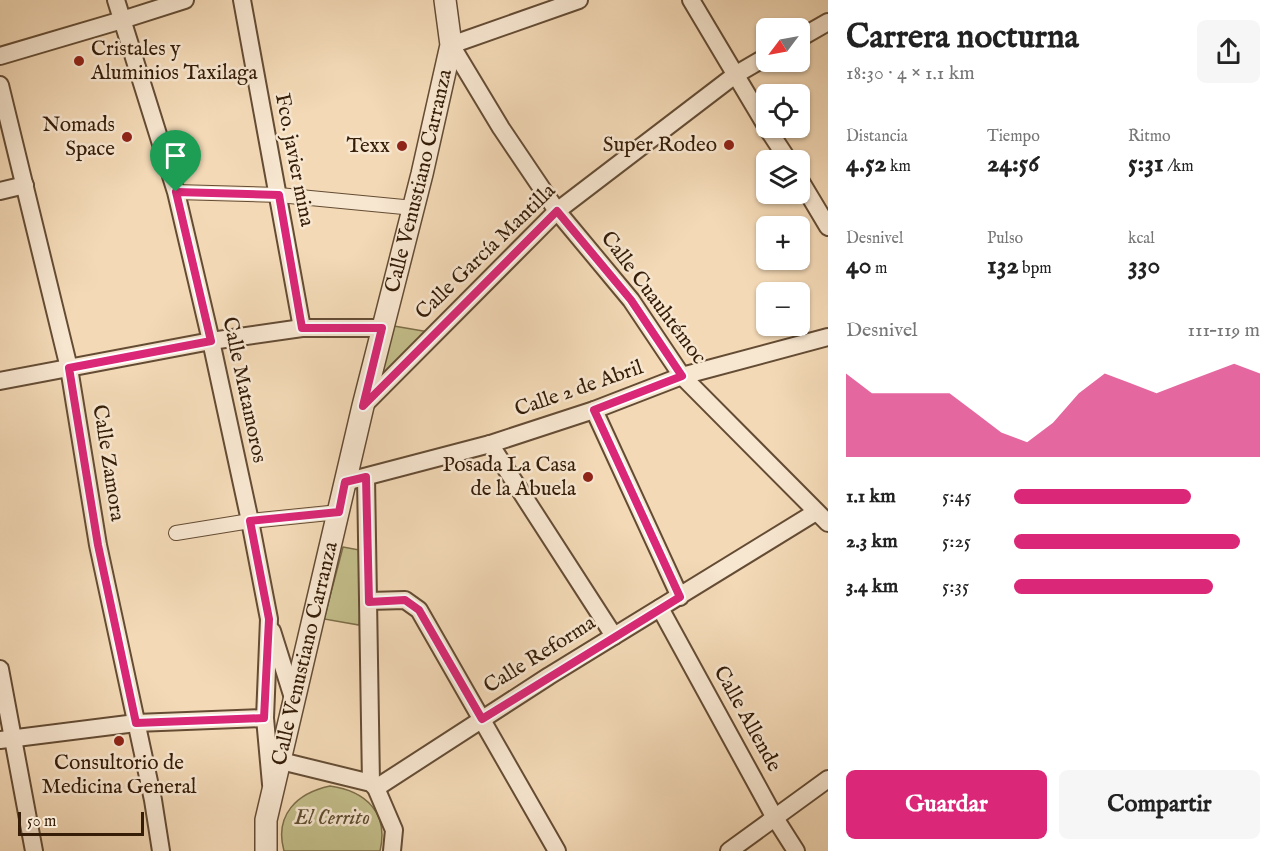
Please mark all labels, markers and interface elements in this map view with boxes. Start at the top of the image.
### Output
text: Carrera nocturna [846,17,1079,59]
north arrow [756,18,810,72]
map controls [756,18,810,336]
button: share [1197,20,1260,83]
place label: Cristales y Aluminios Taxilaga [90,36,258,87]
marker: Cristales y Aluminios Taxilaga [72,54,86,68]
text: 18:30 · 4 × 1.1 km [846,61,975,86]
street label: Calle Venustiano Carranza [379,66,459,296]
button: locate [756,84,810,138]
street label: Fco. javier mina [268,91,320,230]
place label: Nomads Space [42,112,115,163]
text: Distancia [846,127,908,147]
text: Tiempo [987,127,1040,147]
text: Ritmo [1128,127,1171,147]
marker: Nomads Space [120,130,134,144]
pin [150,130,201,192]
place label: Super Rodeo [603,132,717,159]
place label: Texx [346,133,390,160]
marker: Super Rodeo [722,138,736,152]
icon: arrive [159,139,192,172]
marker: Texx [395,139,409,153]
text: 4.52 [846,147,886,180]
text: 24:56 [987,147,1039,180]
text: 5:31 [1128,147,1164,180]
button: layers [756,150,810,204]
text: km [886,157,911,177]
text: /km [1164,157,1194,177]
street label: Calle García Mantilla [410,177,563,326]
button: + [756,216,810,270]
street label: Calle Cuauhtémoc [594,226,712,370]
text: Desnivel [846,229,903,249]
text: Pulso [987,229,1023,249]
text: kcal [1128,229,1155,249]
text: 40 [846,249,872,282]
text: 132 [987,249,1019,282]
text: 330 [1128,249,1160,282]
text: m [872,259,887,279]
text: bpm [1019,259,1052,279]
button: − [756,282,810,336]
street label: Calle Matamoros [215,314,273,466]
text: Desnivel [846,318,918,343]
text: 111–119 m [1188,318,1260,343]
street label: Calle 2 de Abril [511,354,647,424]
street label: Calle Zamora [85,403,131,524]
place label: Posada La Casa de la Abuela [443,452,577,503]
marker: Posada La Casa de la Abuela [581,470,595,484]
text: 1.1 km [846,484,896,509]
text: 5:45 [942,484,972,509]
text: 2.3 km [846,529,898,554]
text: 5:25 [942,529,971,554]
street label: Calle Venustiano Carranza [266,538,344,768]
text: 3.4 km [846,574,898,599]
text: 5:35 [942,574,969,599]
street label: Calle Reforma [479,609,602,700]
street label: Calle Allende [707,661,787,777]
marker: Consultorio de Medicina General [112,734,126,748]
place label: Consultorio de Medicina General [41,750,197,801]
button: Guardar [846,770,1047,839]
button: Compartir [1059,770,1260,839]
park label: El Cerrito [293,805,370,832]
scale bar [18,809,144,836]
text: 50 m [27,812,56,832]

